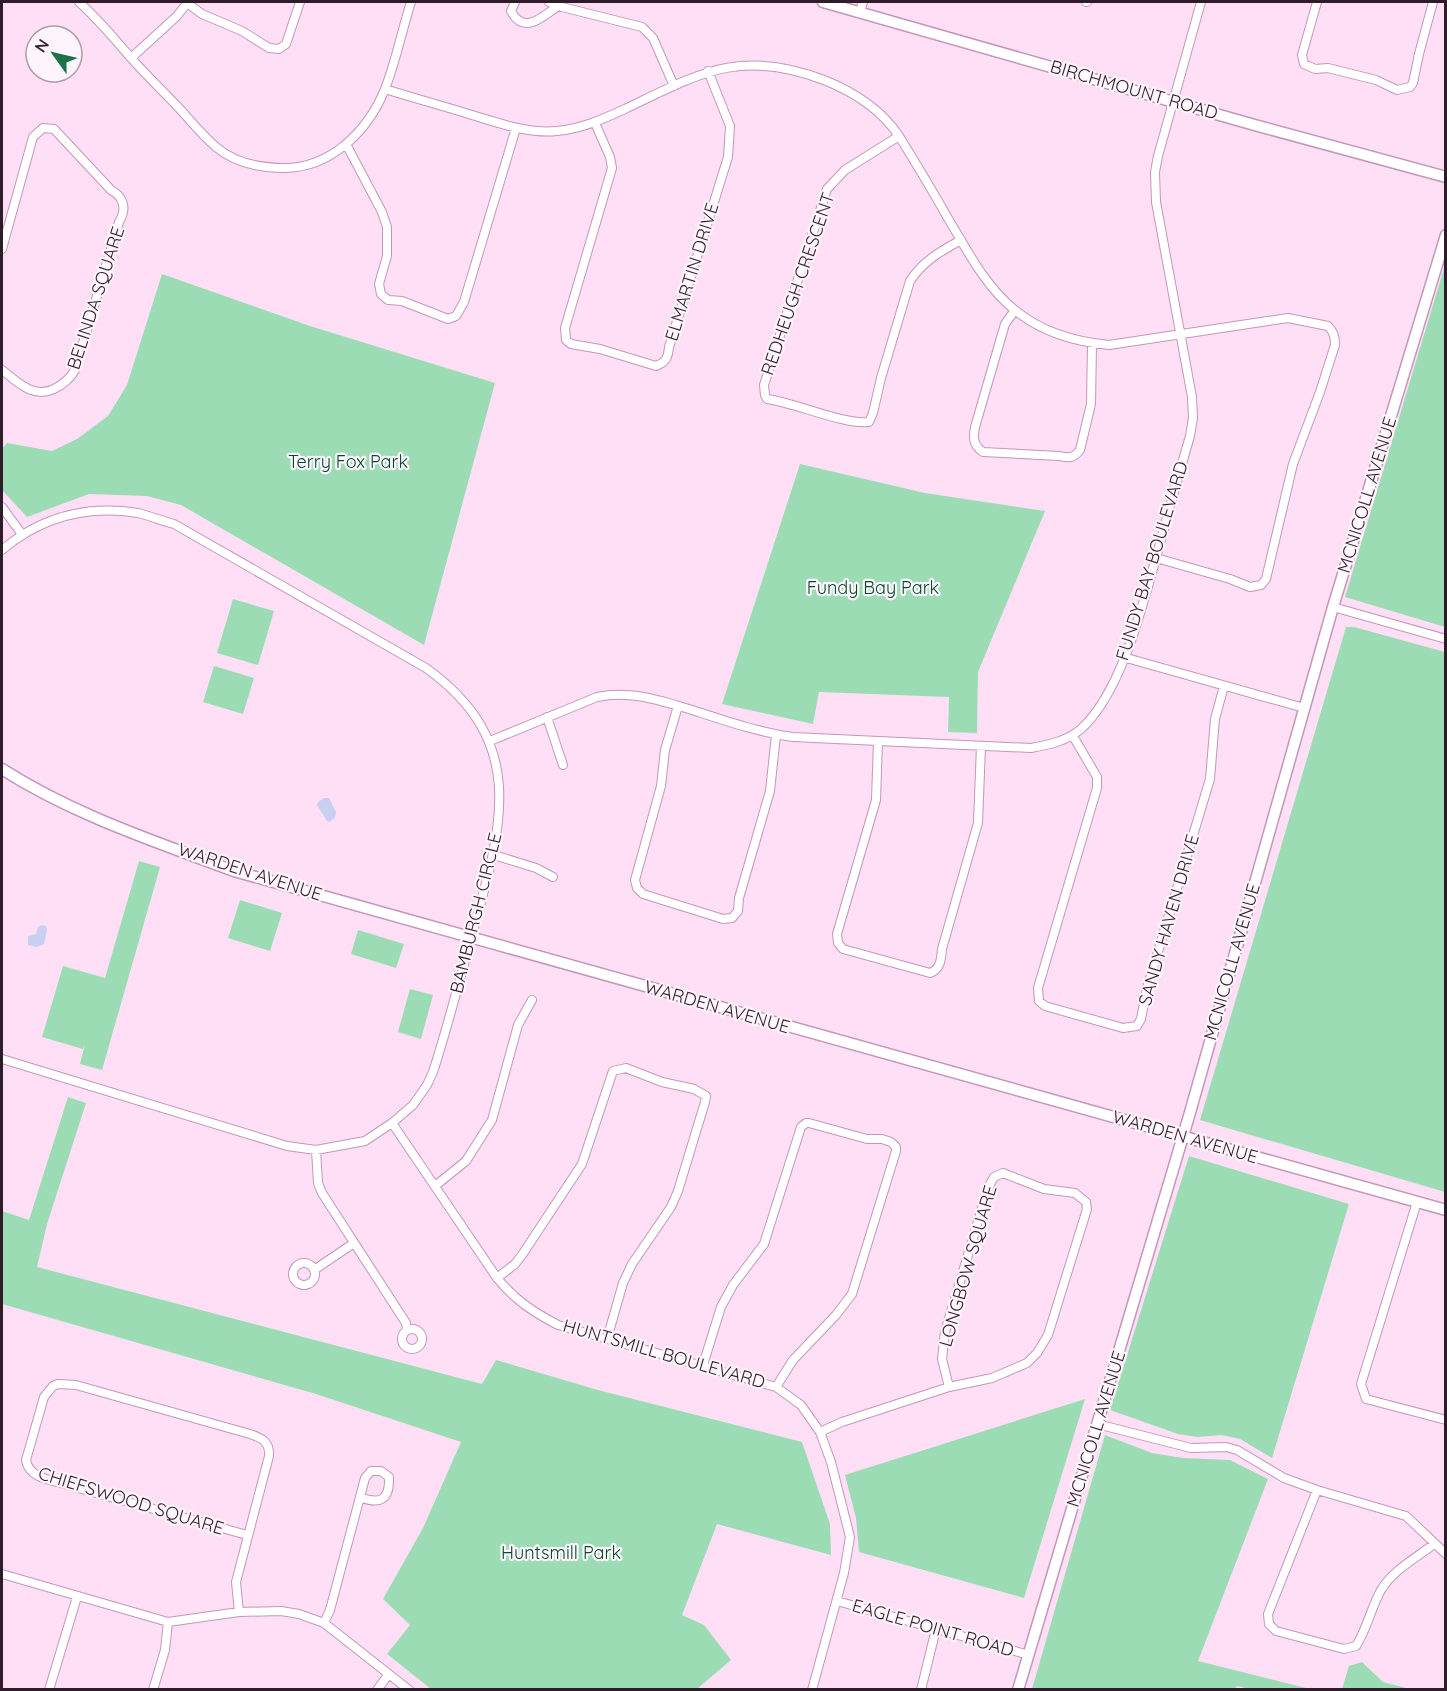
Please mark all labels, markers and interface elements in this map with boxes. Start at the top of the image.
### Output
north arrow [24,24,84,84]
text: N [30,35,53,56]
street label: BIRCHMOUNT ROAD [1048,55,1221,124]
street label: REDHEUGH CRESCENT [755,189,840,378]
street label: ELMARTIN DRIVE [660,200,723,344]
street label: BELINDA SQUARE [62,223,130,372]
street label: MCNICOLL AVENUE [1332,414,1401,576]
park label: Terry Fox Park [288,450,408,473]
street label: FUNDY BAY BOULEVARD [1110,458,1193,663]
park label: Fundy Bay Park [807,576,939,599]
street label: BAMBURGH CIRCLE [444,830,507,996]
street label: SANDY HAVEN DRIVE [1133,832,1204,1008]
street label: WARDEN AVENUE [175,837,325,906]
street label: MCNICOLL AVENUE [1198,881,1265,1043]
street label: WARDEN AVENUE [642,975,793,1038]
street label: WARDEN AVENUE [1110,1105,1261,1168]
street label: LONGBOW SQUARE [933,1182,1002,1349]
street label: HUNTSMILL BOULEVARD [560,1314,768,1393]
street label: MCNICOLL AVENUE [1061,1348,1130,1510]
street label: CHIEFSWOOD SQUARE [35,1461,227,1540]
park label: Huntsmill Park [501,1541,621,1564]
street label: EAGLE POINT ROAD [850,1593,1017,1662]

